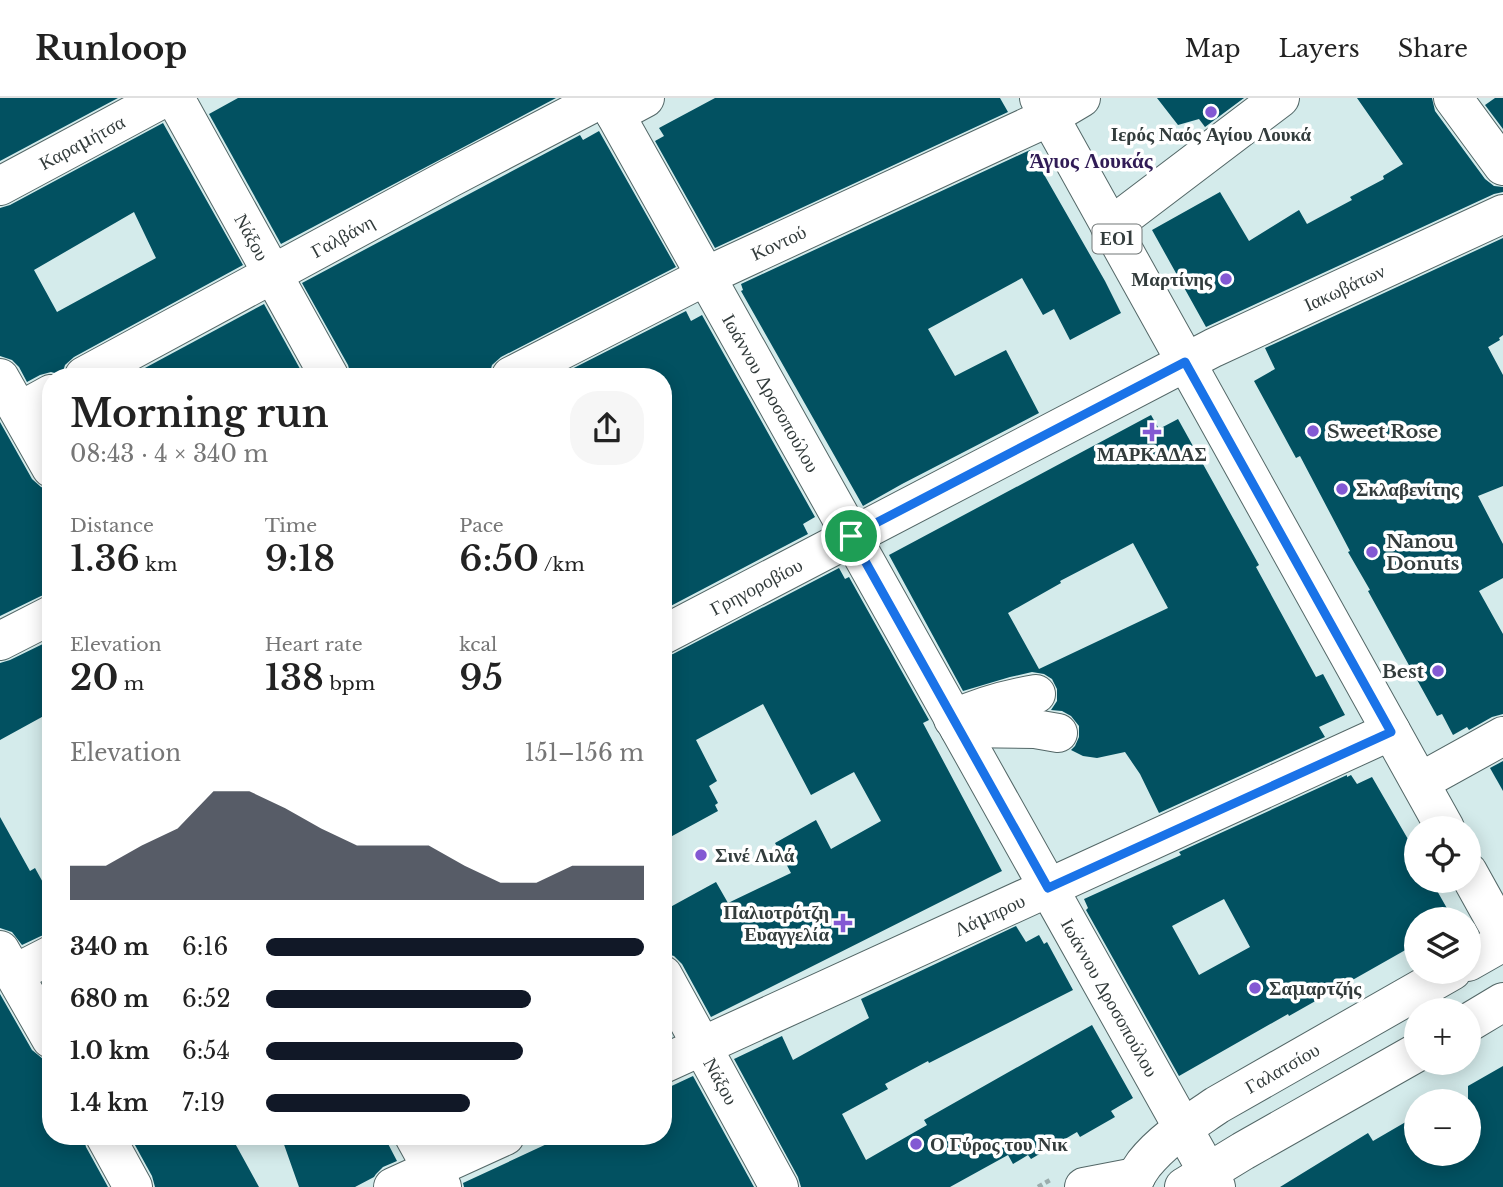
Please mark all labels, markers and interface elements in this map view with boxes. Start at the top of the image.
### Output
text: Runloop [35,28,187,69]
text: Map [1185,34,1241,63]
text: Layers [1279,34,1360,63]
text: Share [1398,34,1468,63]
marker: Ιερός Ναός Αγίου Λουκά [1203,104,1219,120]
street label: Καραμήτσα [35,110,129,174]
place label: Ιερός Ναός Αγίου Λουκά [1111,123,1312,146]
district label: Άγιος Λουκάς [1029,148,1154,174]
street label: Νάξου [230,209,274,265]
street label: Γαλβάνη [307,210,378,262]
street label: Κοντού [747,220,810,265]
road number: ΕΟ1 [1092,224,1142,254]
street label: Ιακωβάτων [1300,259,1389,316]
place label: Μαρτίνης [1131,268,1213,291]
marker: Μαρτίνης [1218,271,1234,287]
street label: Ιωάννου Δροσοπούλου [718,310,825,476]
text: Morning run [70,390,329,437]
button: share [570,391,644,465]
place label: Sweet Rose [1327,420,1438,443]
marker: Sweet Rose [1305,423,1321,439]
marker: ΜΑΡΚΑΔΑΣ [1144,424,1160,440]
text: 08:43 · 4 × 340 m [70,440,268,468]
place label: ΜΑΡΚΑΔΑΣ [1097,443,1207,466]
place label: Σκλαβενίτης [1356,478,1460,501]
marker: Σκλαβενίτης [1334,481,1350,497]
pin [821,506,881,566]
text: Distance [70,514,154,537]
text: Time [265,514,317,537]
text: Pace [459,514,504,537]
icon: arrive [832,517,870,555]
place label: Nanou Donuts [1386,530,1460,575]
text: 1.36 [70,537,140,580]
text: 9:18 [265,537,335,580]
text: 6:50 [459,537,539,580]
marker: Nanou Donuts [1364,544,1380,560]
text: km [140,553,177,576]
text: /km [539,553,585,576]
street label: Γρηγοροβίου [706,553,806,620]
text: Elevation [70,633,162,656]
text: Heart rate [265,633,363,656]
text: kcal [459,633,497,656]
text: 20 [70,656,118,699]
text: 138 [265,656,324,699]
text: 95 [459,656,503,699]
place label: Best [1382,660,1425,683]
marker: Best [1430,663,1446,679]
text: m [118,672,144,695]
text: bpm [324,672,375,695]
text: Elevation [70,739,181,767]
text: 151–156 m [524,739,644,767]
map controls [1404,816,1481,1166]
button: locate [1404,816,1481,893]
place label: Σινέ Λιλά [715,844,795,867]
marker: Σινέ Λιλά [693,847,709,863]
street label: Λάμπρου [950,889,1029,941]
place label: Παλιοτρότζη Ευαγγελία [724,901,829,946]
button: layers [1404,907,1481,984]
street label: Ιωάννου Δροσοπούλου [1056,914,1163,1081]
marker: Παλιοτρότζη Ευαγγελία [835,915,851,931]
text: 340 m [70,933,149,961]
text: 6:16 [182,933,228,961]
place label: Σαμαρτζής [1269,977,1362,1000]
marker: Σαμαρτζής [1247,980,1263,996]
text: 680 m [70,985,149,1013]
text: 6:52 [182,985,231,1013]
button: + [1404,998,1481,1075]
text: 1.0 km [70,1037,150,1065]
text: 6:54 [182,1037,230,1065]
street label: Γαλατσίου [1241,1038,1323,1098]
street label: Νάξου [699,1054,743,1109]
text: 1.4 km [70,1089,148,1117]
text: 7:19 [182,1089,225,1117]
button: − [1404,1089,1481,1166]
place label: Ο Γύρος του Νικ [930,1133,1068,1156]
marker: Ο Γύρος του Νικ [908,1136,924,1152]

